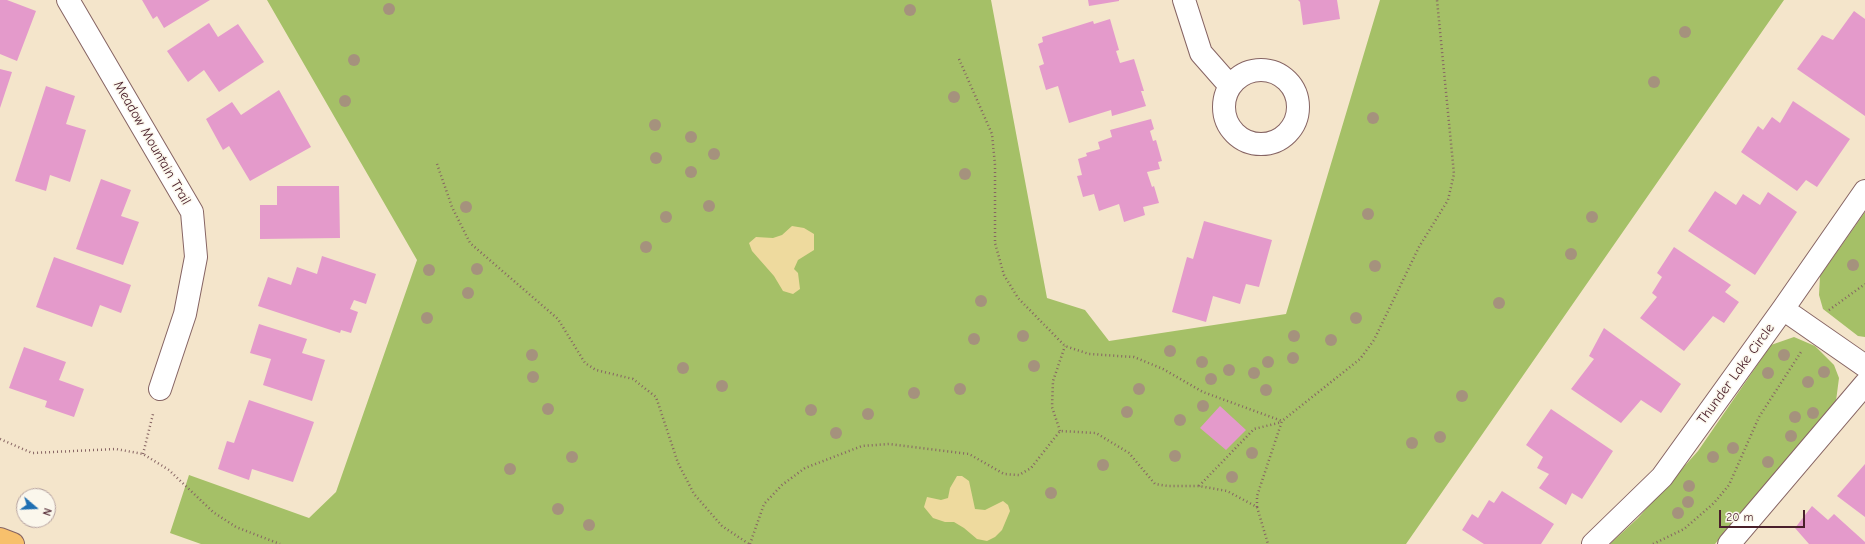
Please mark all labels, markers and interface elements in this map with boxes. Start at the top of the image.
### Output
street label: Meadow Mountain Trail [110,78,194,208]
street label: Thunder Lake Circle [1694,320,1778,428]
north arrow [16,488,56,528]
scale bar [1721,502,1807,528]
text: N [40,506,54,517]
text: 20 m [1726,510,1754,524]

